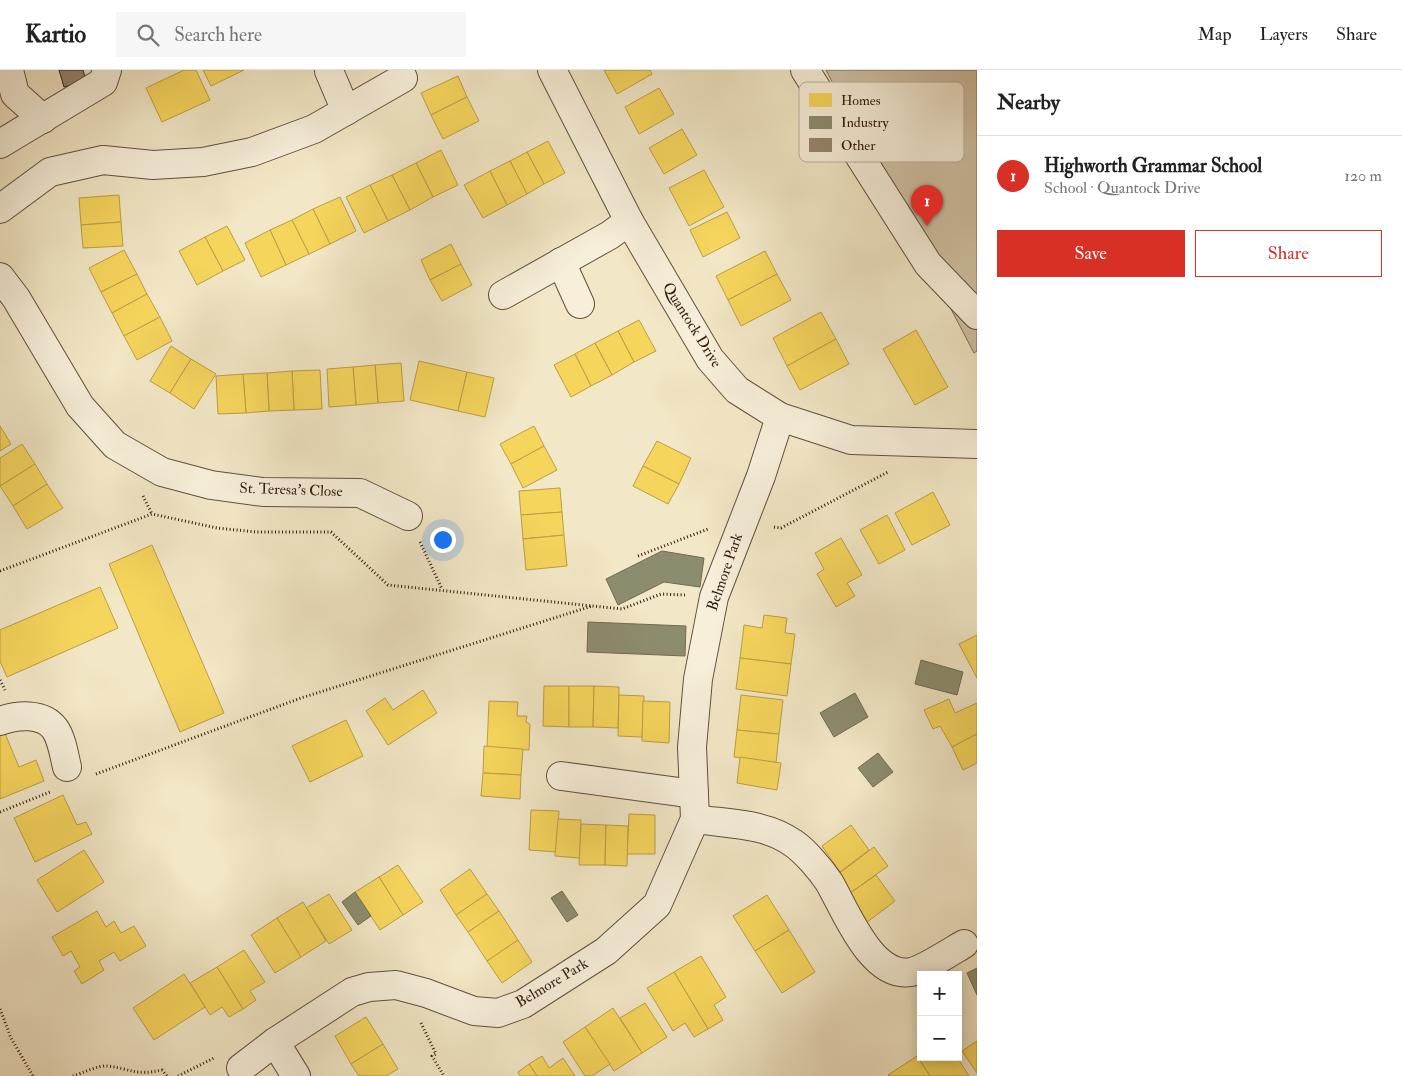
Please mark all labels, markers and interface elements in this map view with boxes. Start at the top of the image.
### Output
search box [116,12,466,57]
text: Kartio [25,19,86,50]
icon: search [134,21,162,49]
text: Search here [174,23,262,47]
text: Map [1198,23,1232,46]
text: Layers [1260,23,1308,46]
text: Share [1336,23,1377,46]
legend [799,82,964,162]
text: Nearby [997,89,1060,116]
text: Homes [841,92,881,109]
text: Industry [841,114,890,132]
text: Other [841,137,876,154]
text: Highworth Grammar School [1044,154,1262,178]
text: 1 [1010,166,1016,186]
text: 120 m [1344,166,1382,186]
text: School · Quantock Drive [1044,178,1201,198]
pin: 1 [911,185,943,226]
button: Save [997,230,1185,277]
button: Share [1195,230,1382,277]
street label: Quantock Drive [658,279,726,371]
street label: St. Teresa's Close [239,479,343,501]
your location [430,527,456,553]
street label: Belmore Park [703,531,747,613]
street label: Belmore Park [512,954,592,1012]
map controls [917,971,962,1061]
button: + [917,971,962,1016]
button: − [917,1016,962,1061]

